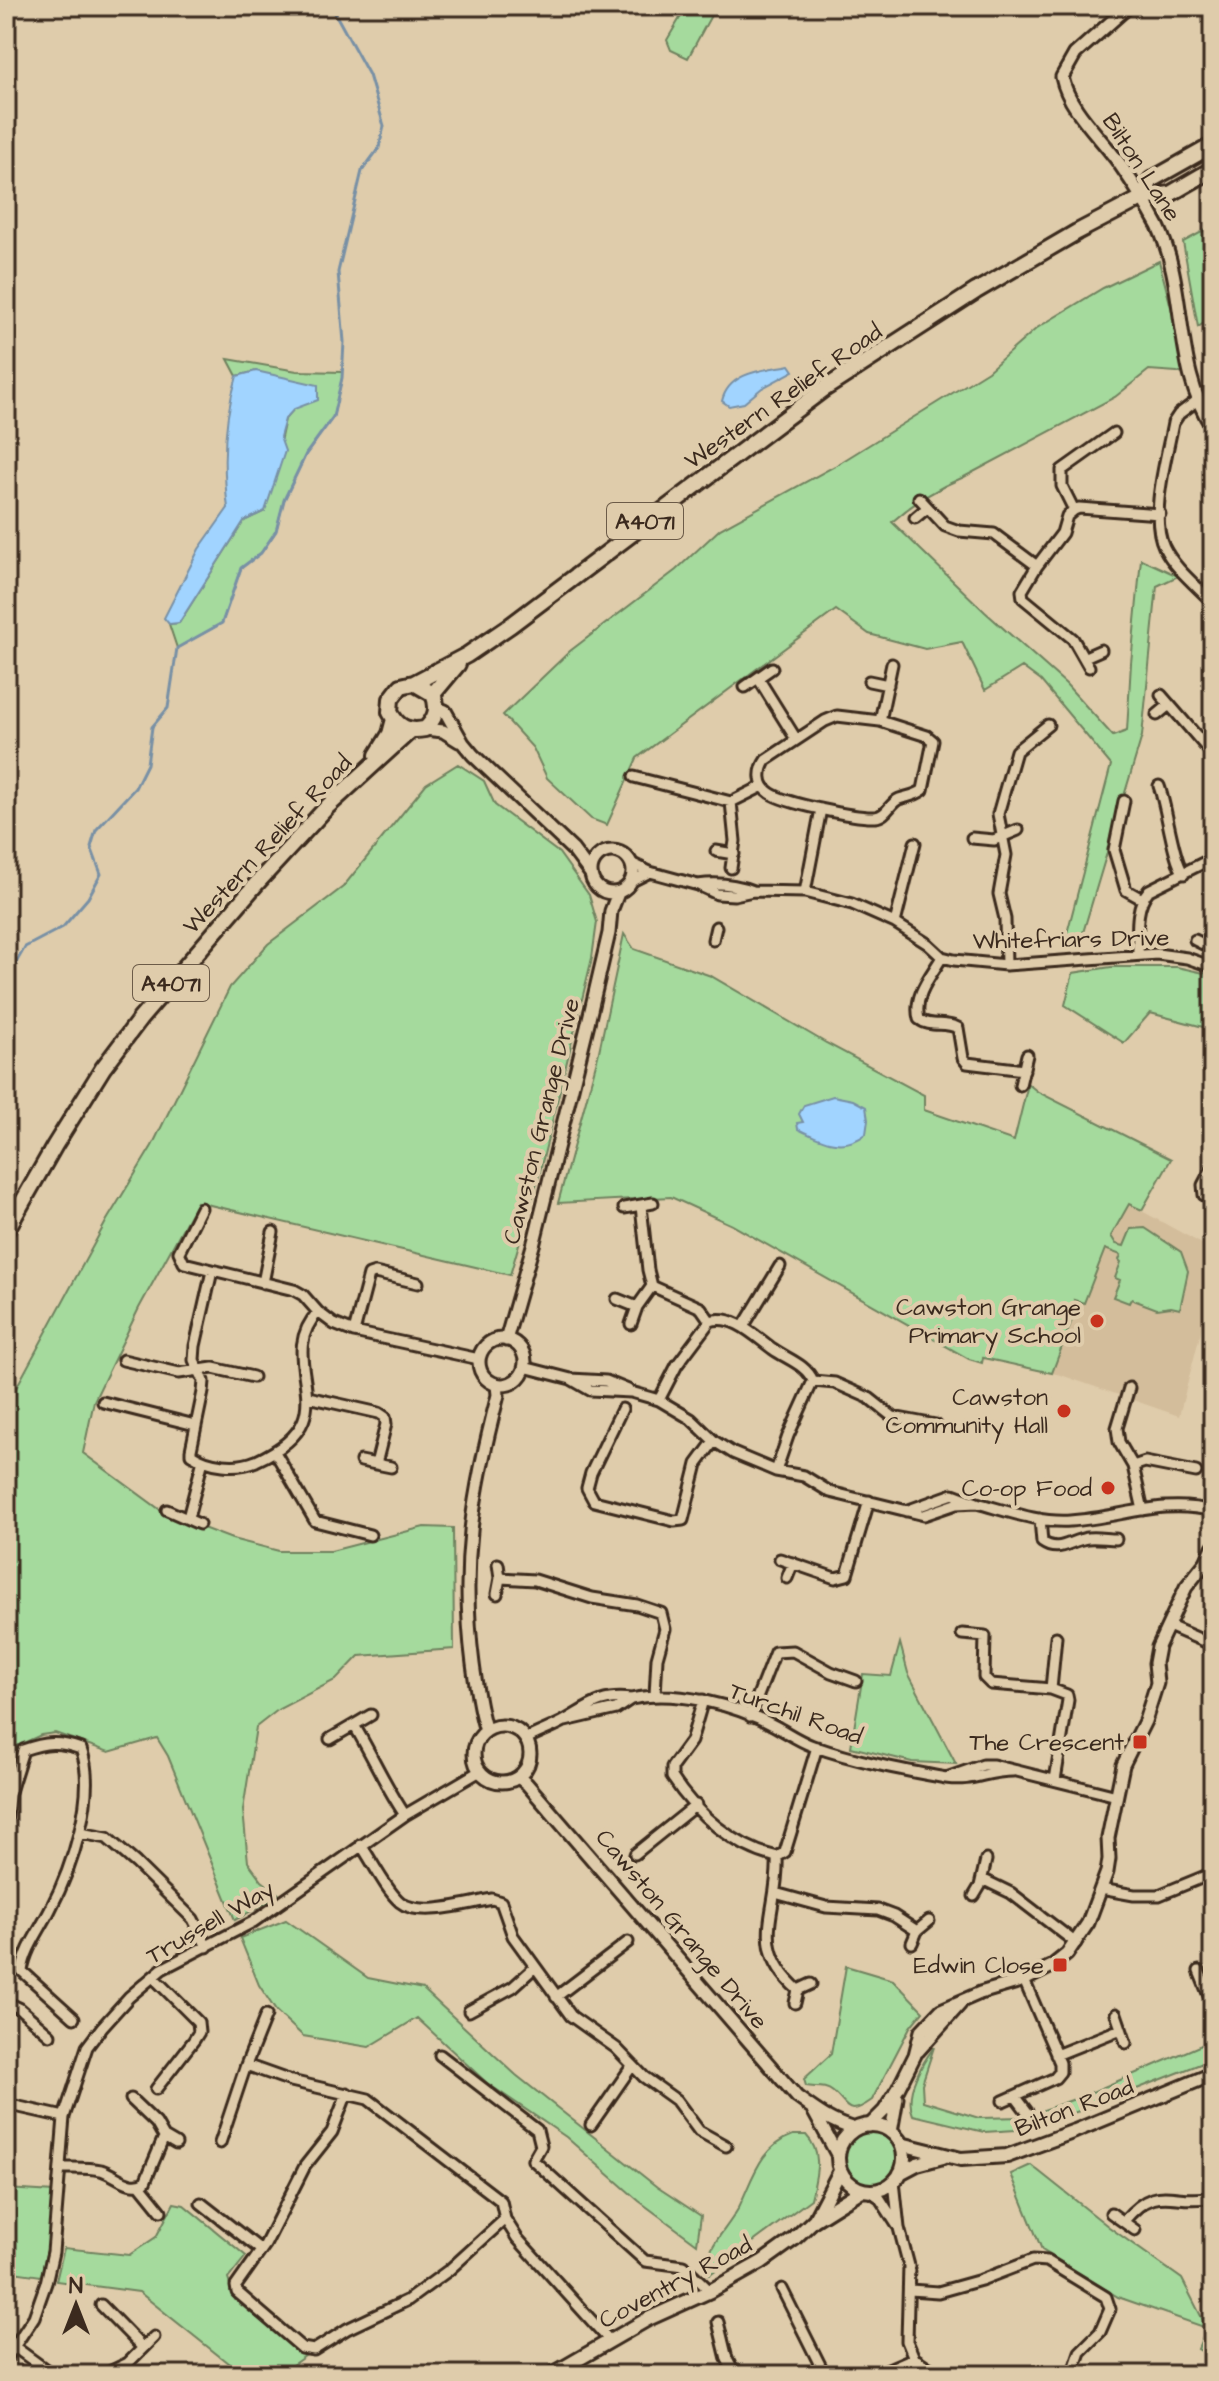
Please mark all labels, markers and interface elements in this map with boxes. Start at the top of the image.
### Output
street label: Bilton Lane [1093,107,1189,228]
street label: Western Relief Road [678,316,889,478]
road number: A4071 [607,503,683,539]
street label: Western Relief Road [175,747,360,942]
street label: Whitefriars Drive [972,921,1170,959]
road number: A4071 [133,965,209,1001]
street label: Cawston Grange Drive [495,995,590,1248]
place label: Cawston Grange Primary School [896,1291,1081,1354]
marker: Cawston Grange Primary School [1088,1312,1106,1330]
place label: Cawston Community Hall [886,1381,1048,1444]
marker: Cawston Community Hall [1055,1402,1073,1420]
place label: Co-op Food [962,1472,1092,1506]
marker: Co-op Food [1099,1479,1117,1497]
street label: Turchil Road [724,1674,867,1754]
place label: The Crescent [969,1726,1124,1760]
marker: The Crescent [1131,1733,1149,1751]
street label: Cawston Grange Drive [586,1822,775,2038]
street label: Trussell Way [140,1872,281,1974]
place label: Edwin Close [914,1949,1044,1983]
marker: Edwin Close [1051,1956,1069,1974]
street label: Bilton Road [1010,2070,1139,2146]
street label: Coventry Road [593,2228,758,2338]
north arrow [36,2265,116,2345]
text: N [69,2271,83,2302]

